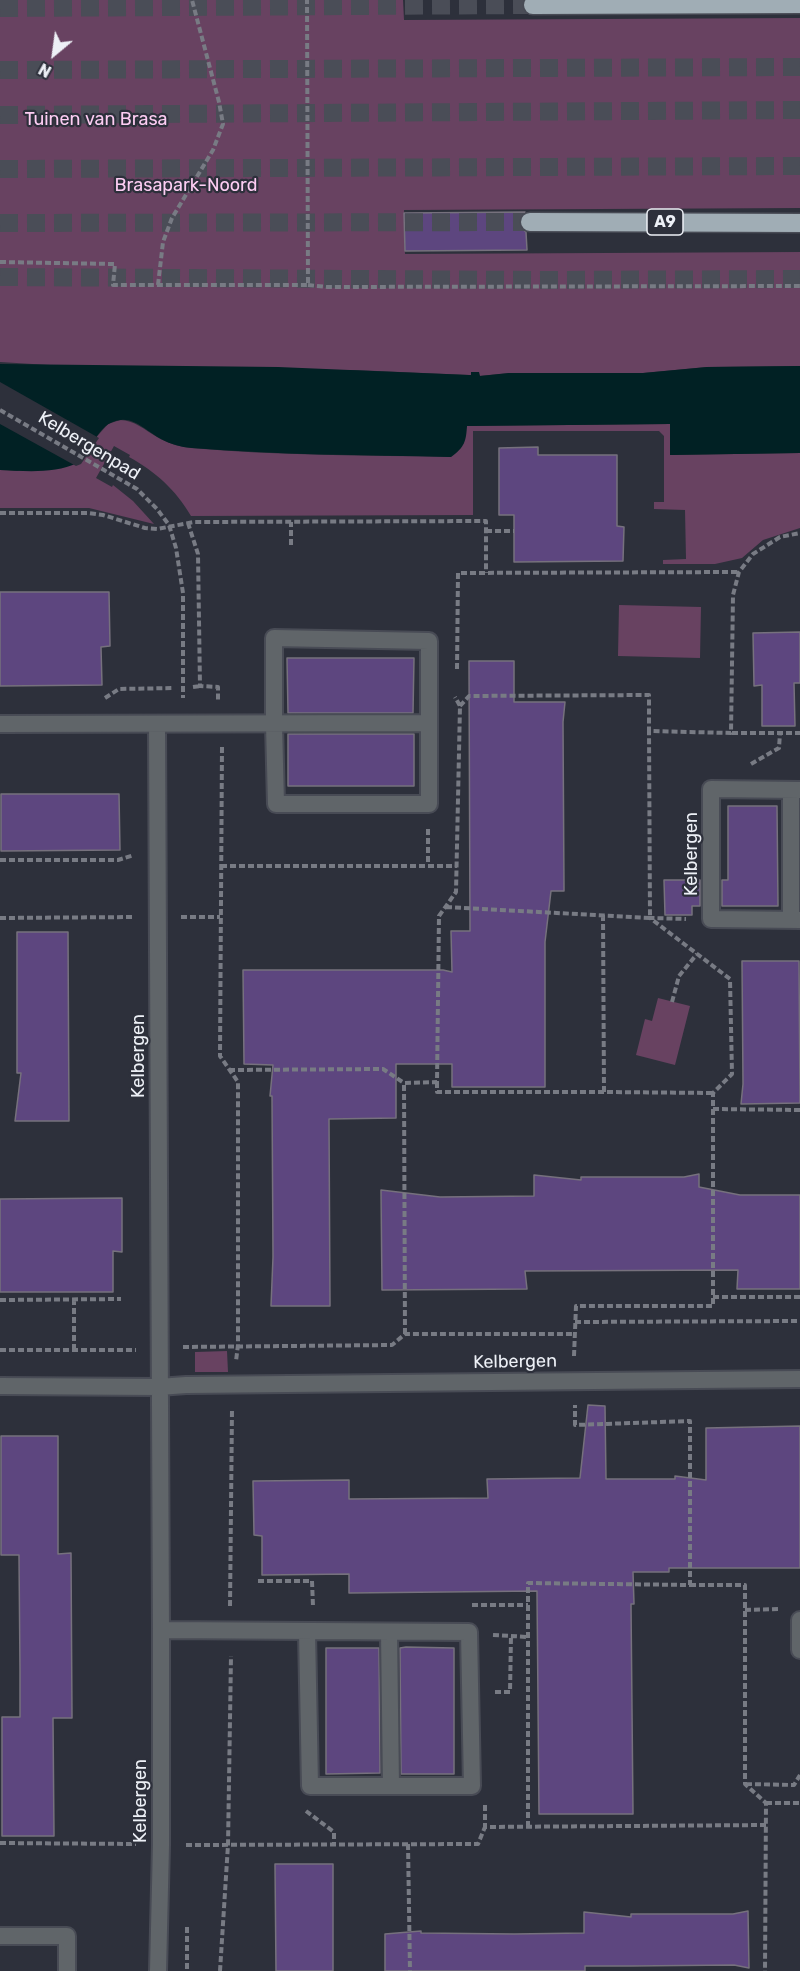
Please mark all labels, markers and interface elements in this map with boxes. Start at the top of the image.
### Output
north arrow [24,24,84,84]
text: N [35,59,55,81]
park label: Tuinen van Brasa [24,109,168,131]
park label: Brasapark-Noord [115,175,257,197]
road number: A9 [647,209,683,235]
street label: Kelbergenpad [34,407,144,485]
street label: Kelbergen [681,812,703,896]
street label: Kelbergen [128,1014,150,1098]
street label: Kelbergen [473,1350,557,1374]
street label: Kelbergen [130,1759,152,1843]

